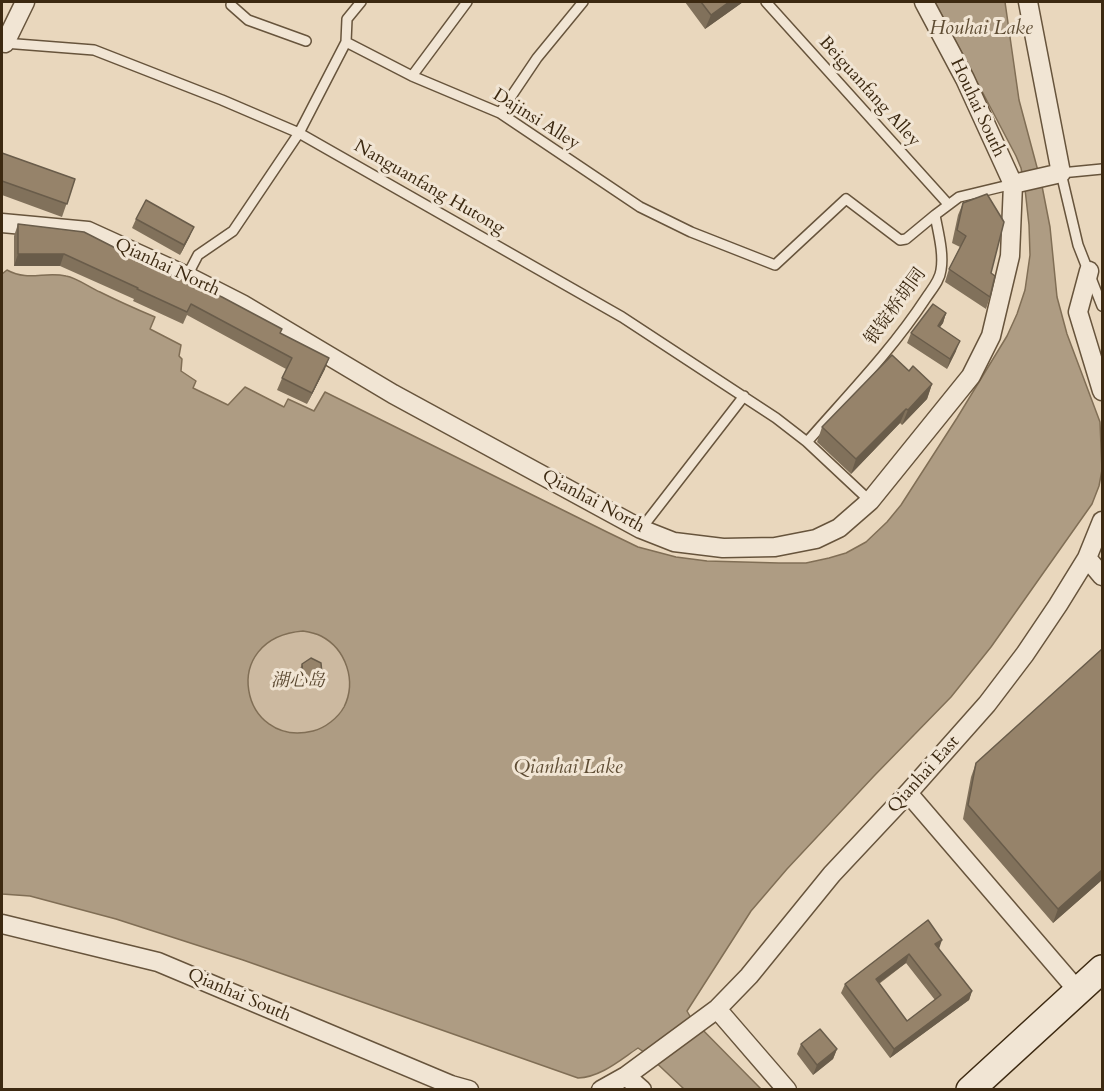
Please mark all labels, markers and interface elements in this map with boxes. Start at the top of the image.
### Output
water label: Houhai Lake [929,17,1033,41]
street label: Beiguanfang Alley [814,32,924,152]
street label: Houhai South [945,55,1009,161]
street label: Dajinsi Alley [489,85,583,155]
street label: Nanguanfang Hutong [350,136,508,240]
street label: Qianhai North [111,234,223,302]
street label: 银锭桥胡同 [861,264,931,350]
street label: Qianhai North [538,466,648,538]
park label: 湖心岛 [271,671,325,693]
street label: Qianhai East [884,732,964,818]
water label: Qianhai Lake [514,756,622,780]
street label: Qianhai South [184,965,294,1027]

